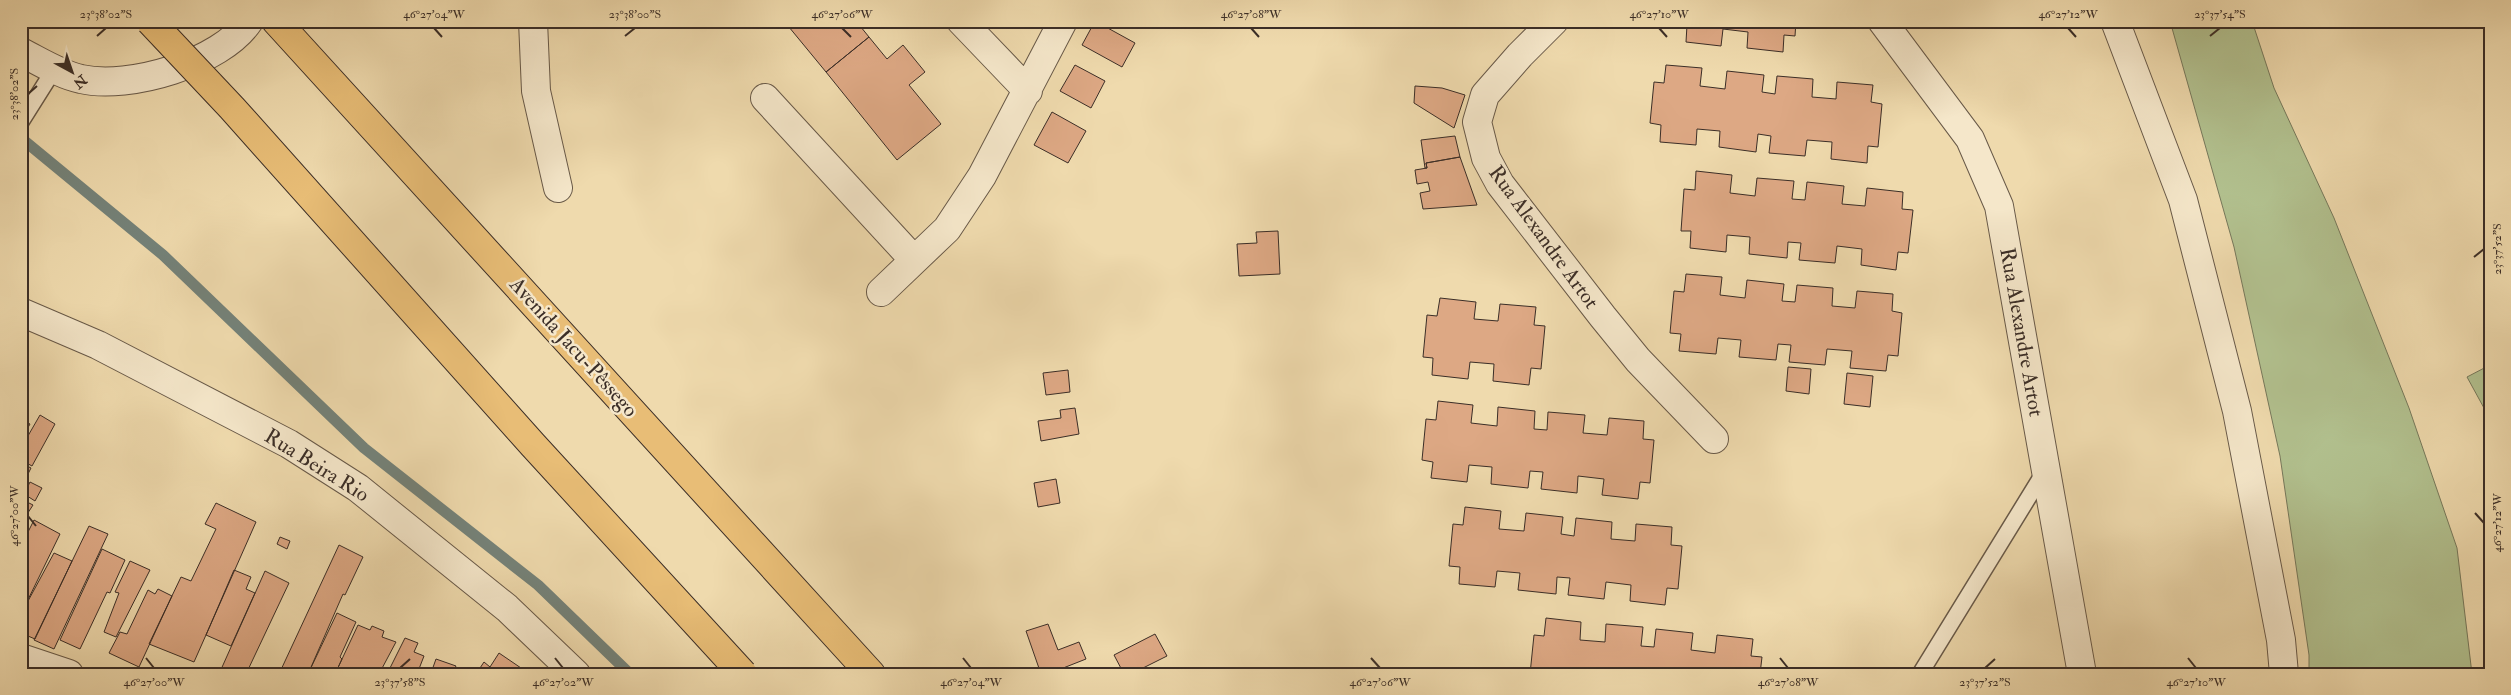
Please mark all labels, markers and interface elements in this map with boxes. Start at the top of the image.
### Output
text: 23°38'02"S [80,7,132,22]
text: 46°27'04"W [403,7,465,22]
text: 23°38'00"S [609,7,661,22]
text: 46°27'06"W [811,7,873,22]
text: 46°27'08"W [1221,7,1282,22]
text: 46°27'10"W [1629,7,1689,22]
text: 46°27'12"W [2038,7,2098,22]
text: 23°37'54"S [2194,7,2246,22]
north arrow [48,48,98,98]
text: 23°38'02"S [7,68,22,120]
text: N [69,70,91,92]
street label: Rua Alexandre Artot [1482,160,1605,315]
text: 23°37'52"S [2490,223,2505,275]
street label: Rua Alexandre Artot [1993,246,2050,419]
street label: Avenida Jacu-Pêssego [503,271,644,423]
street label: Rua Beira Rio [259,423,374,508]
text: 46°27'00"W [7,485,22,547]
text: 46°27'12"W [2490,493,2505,553]
text: 46°27'00"W [123,675,185,690]
text: 23°37'58"S [375,675,425,690]
text: 46°27'02"W [532,675,594,690]
text: 46°27'04"W [940,675,1002,690]
text: 46°27'06"W [1349,675,1411,690]
text: 46°27'08"W [1758,675,1819,690]
text: 23°37'52"S [1959,675,2011,690]
text: 46°27'10"W [2166,675,2226,690]

